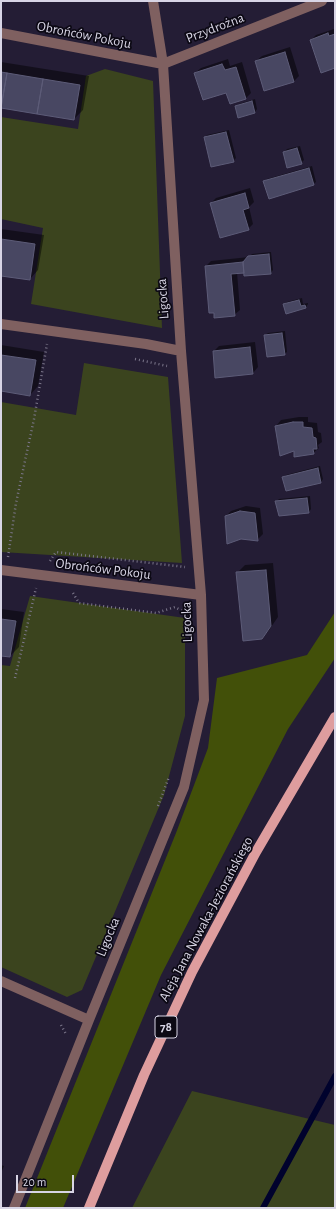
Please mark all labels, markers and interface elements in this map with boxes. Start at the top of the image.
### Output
street label: Przydrożna [183,9,247,47]
street label: Obrońców Pokoju [35,18,133,52]
street label: Ligocka [153,278,173,320]
street label: Obrońców Pokoju [54,555,152,583]
street label: Ligocka [178,601,196,643]
street label: Aleja Jana Nowaka-Jeziorańskiego [155,834,257,1004]
street label: Ligocka [93,915,123,959]
road number: 78 [155,1016,177,1038]
scale bar [18,1167,76,1193]
text: 20 m [23,1176,46,1188]

